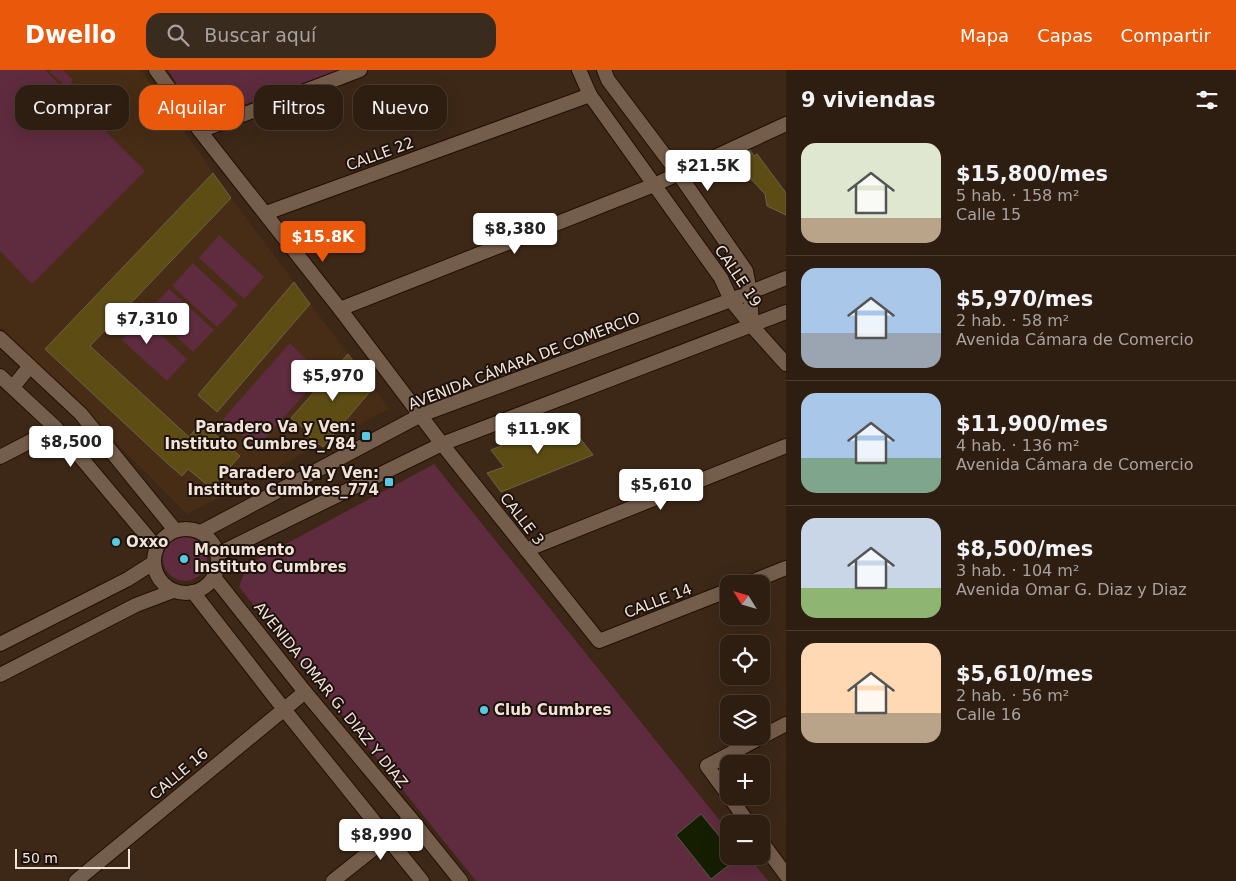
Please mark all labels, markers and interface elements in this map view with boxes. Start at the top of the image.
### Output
search box [146,13,496,58]
text: Dwello [25,21,116,49]
icon: search [164,21,192,49]
text: Buscar aquí [204,24,316,46]
text: Mapa [960,25,1009,46]
text: Capas [1037,25,1093,46]
text: Compartir [1121,25,1211,46]
chip: Comprar [15,85,129,130]
chip: Alquilar [139,85,244,130]
chip: Filtros [254,85,343,130]
chip: Nuevo [353,85,447,130]
icon: filters [1193,86,1221,114]
text: 9 viviendas [801,88,936,112]
street label: CALLE 22 [344,133,416,175]
pin: $21.5K [667,150,749,192]
text: $21.5K [676,156,740,175]
text: $15,800/mes [956,162,1108,186]
icon: home [841,163,901,223]
text: 5 hab. · 158 m² [956,186,1079,205]
text: Calle 15 [956,205,1021,224]
pin: $8,380 [474,212,556,255]
text: $8,380 [484,219,546,238]
pin: $15.8K [282,220,364,263]
text: $15.8K [291,227,355,246]
street label: CALLE 19 [711,242,765,310]
text: $5,970/mes [956,287,1093,311]
icon: home [841,288,901,348]
pin: $7,310 [106,302,188,345]
street label: AVENIDA CÁMARA DE COMERCIO [405,307,642,414]
text: $7,310 [116,309,178,328]
text: 2 hab. · 58 m² [956,311,1069,330]
text: Avenida Cámara de Comercio [956,330,1194,349]
pin: $5,970 [292,360,374,402]
text: $5,970 [302,366,364,385]
pin: $11.9K [497,412,579,455]
text: $11,900/mes [956,412,1108,436]
icon: home [841,413,901,473]
place label: Paradero Va y Ven: Instituto Cumbres_784 [165,418,356,453]
text: $11.9K [506,419,570,438]
pin: $8,500 [30,426,112,468]
marker: Paradero Va y Ven: Instituto Cumbres_784 [360,430,372,442]
text: $8,500 [40,432,102,451]
text: 4 hab. · 136 m² [956,436,1079,455]
text: Avenida Cámara de Comercio [956,455,1194,474]
place label: Paradero Va y Ven: Instituto Cumbres_774 [188,464,379,499]
pin: $5,610 [620,468,702,511]
text: $5,610 [630,475,692,494]
marker: Paradero Va y Ven: Instituto Cumbres_774 [383,476,395,488]
street label: CALLE 3 [496,489,548,549]
place label: Oxxo [126,533,168,551]
marker: Oxxo [110,536,122,548]
text: $8,500/mes [956,537,1093,561]
icon: home [841,538,901,598]
place label: Monumento Instituto Cumbres [194,541,347,576]
marker: Monumento Instituto Cumbres [178,553,190,565]
text: 3 hab. · 104 m² [956,561,1079,580]
north arrow [720,575,770,625]
map controls [720,575,770,865]
street label: CALLE 14 [622,580,694,622]
text: Avenida Omar G. Diaz y Diaz [956,580,1187,599]
street label: AVENIDA OMAR G. DIAZ Y DIAZ [250,598,412,792]
button: locate [720,635,770,685]
text: $5,610/mes [956,662,1093,686]
icon: home [841,663,901,723]
text: 2 hab. · 56 m² [956,686,1069,705]
button: layers [720,695,770,745]
place label: Club Cumbres [494,701,611,719]
marker: Club Cumbres [478,704,490,716]
text: Calle 16 [956,705,1021,724]
street label: CALLE 16 [146,744,212,804]
button: + [720,755,770,805]
button: − [720,815,770,865]
pin: $8,990 [340,818,422,861]
text: $8,990 [350,825,412,844]
scale bar [15,846,130,869]
text: 50 m [22,850,58,866]

